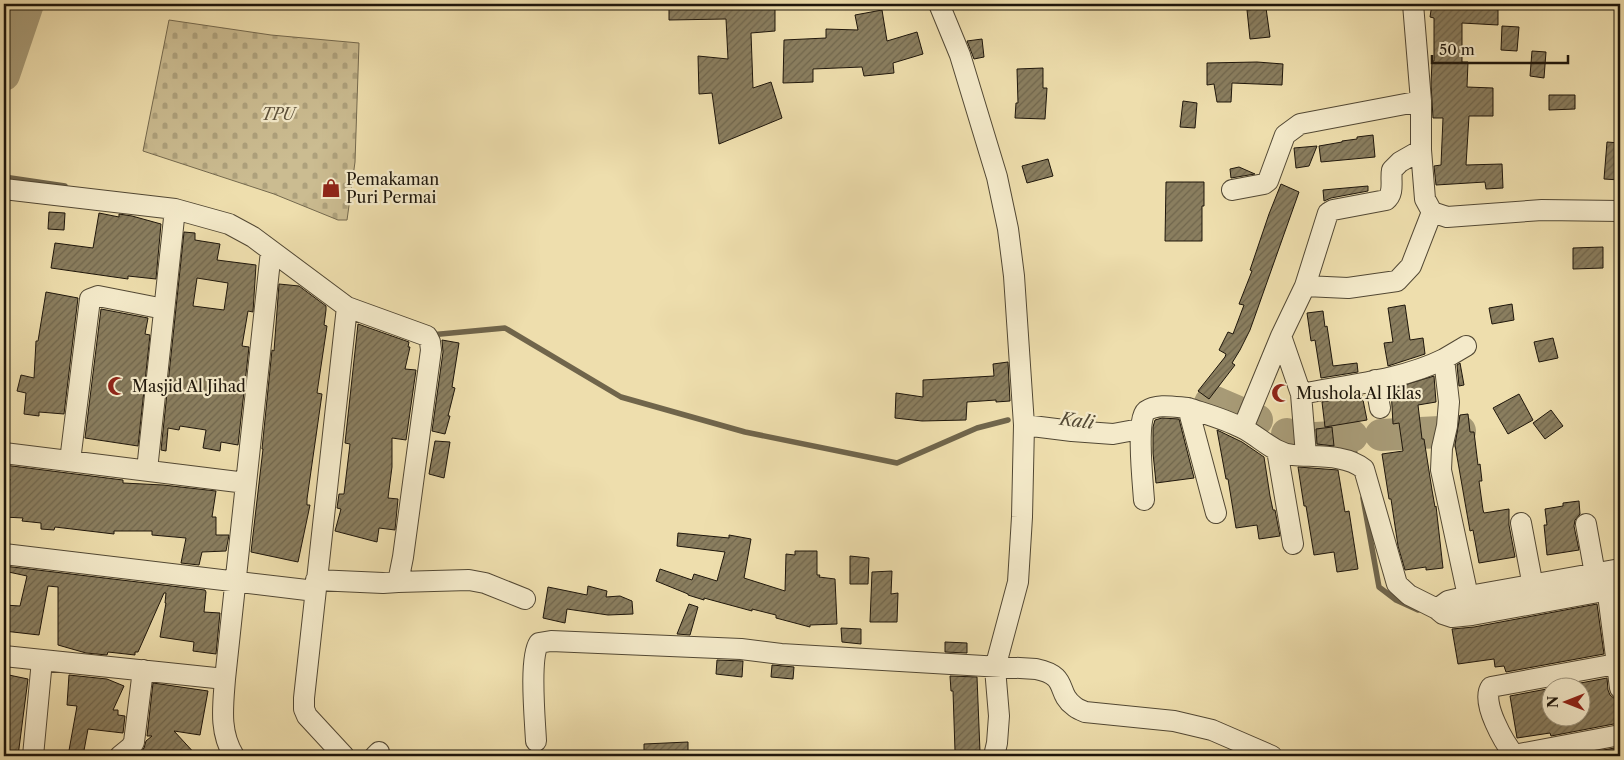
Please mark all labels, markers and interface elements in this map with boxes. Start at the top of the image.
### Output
scale bar [1432,32,1568,64]
text: 50 m [1439,40,1475,59]
park label: TPU [261,104,297,124]
place label: Pemakaman Puri Permai [346,169,439,207]
shop icon: Pemakaman Puri Permai [320,177,342,199]
mosque icon: Masjid Al Jihad [106,375,128,397]
place label: Masjid Al Jihad [132,376,246,396]
mosque icon: Mushola Al Iklas [1270,382,1292,404]
place label: Mushola Al Iklas [1296,383,1421,403]
water label: Kali [1057,408,1097,434]
north arrow [1542,678,1592,728]
text: N [1544,696,1562,708]

